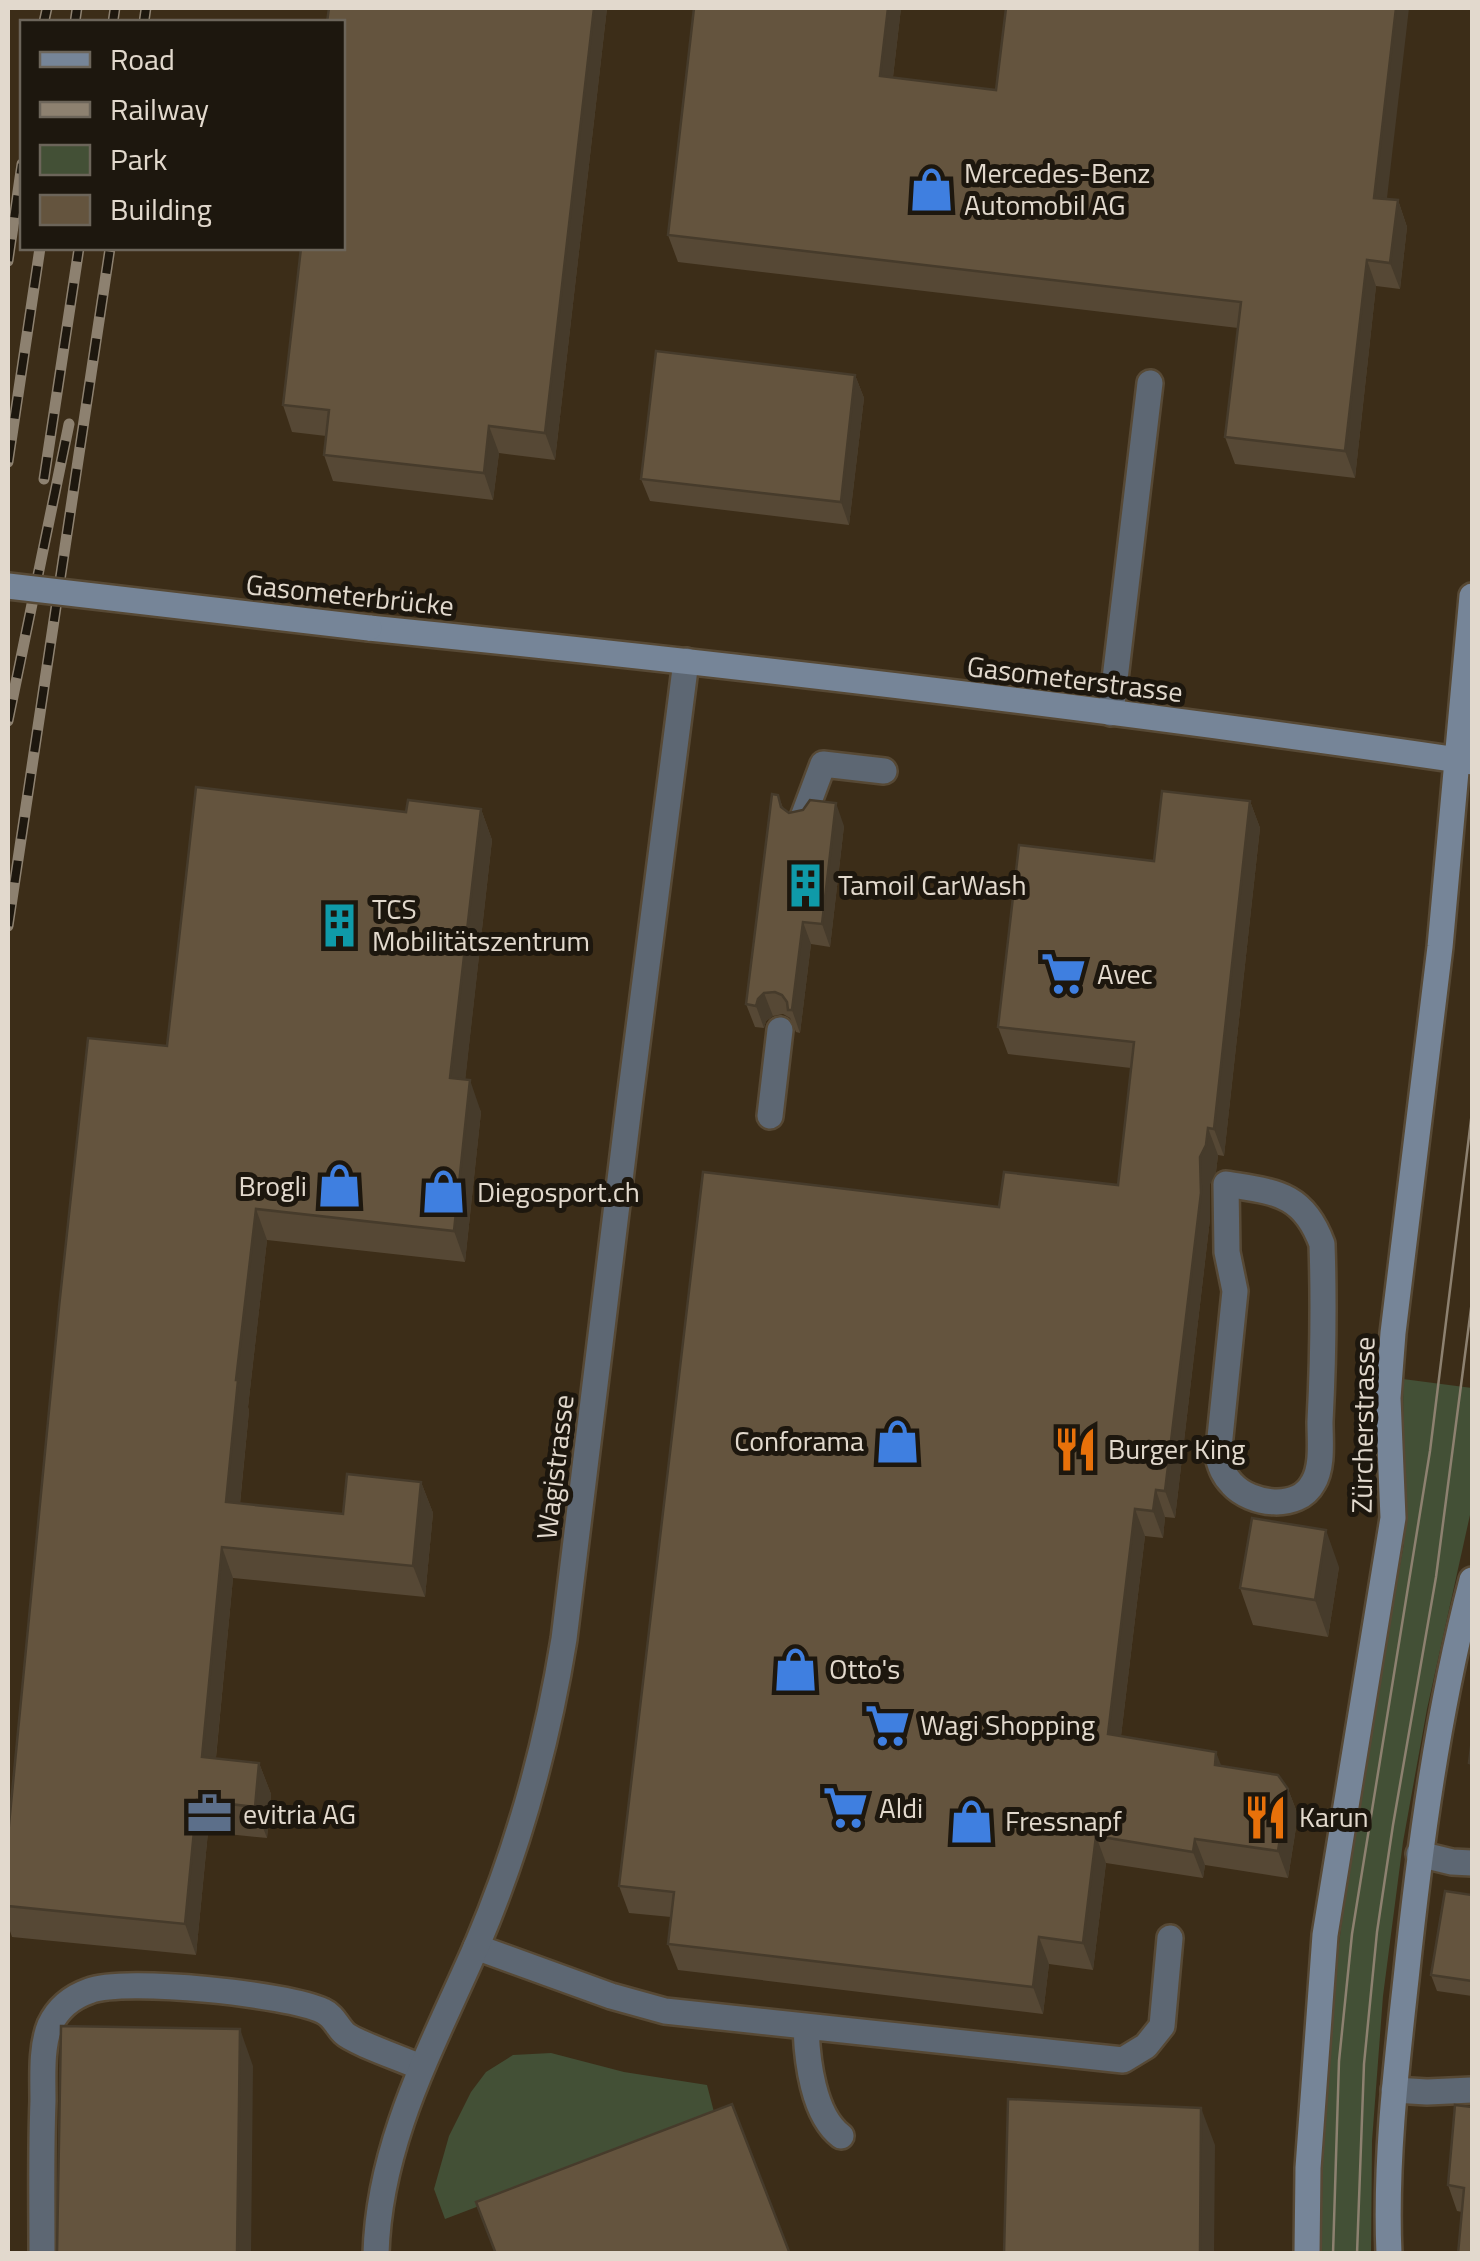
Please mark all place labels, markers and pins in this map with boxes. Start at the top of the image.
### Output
place label: Mercedes-Benz Automobil AG [964,151,1150,226]
shop icon: Mercedes-Benz Automobil AG [907,165,955,213]
building icon: Tamoil CarWash [781,861,829,909]
place label: Tamoil CarWash [838,863,1027,906]
place label: TCS Mobilitätszentrum [372,887,590,962]
building icon: TCS Mobilitätszentrum [315,901,363,949]
supermarket icon: Avec [1040,950,1088,998]
place label: Avec [1097,952,1153,995]
shop icon: Brogli [316,1162,364,1210]
place label: Brogli [239,1164,307,1207]
shop icon: Diegosport.ch [420,1168,468,1216]
place label: Diegosport.ch [477,1170,640,1213]
shop icon: Conforama [873,1417,921,1465]
place label: Conforama [734,1419,864,1462]
restaurant icon: Burger King [1051,1425,1099,1473]
place label: Burger King [1108,1427,1245,1470]
shop icon: Otto's [772,1645,820,1693]
place label: Otto's [829,1647,900,1690]
supermarket icon: Wagi Shopping [863,1701,911,1749]
place label: Wagi Shopping [920,1703,1095,1746]
supermarket icon: Aldi [822,1784,870,1832]
place label: Aldi [879,1786,923,1829]
office icon: evitria AG [186,1790,234,1838]
place label: evitria AG [243,1792,356,1835]
restaurant icon: Karun [1242,1793,1290,1841]
place label: Karun [1299,1795,1369,1838]
shop icon: Fressnapf [948,1797,996,1845]
place label: Fressnapf [1005,1799,1123,1842]

